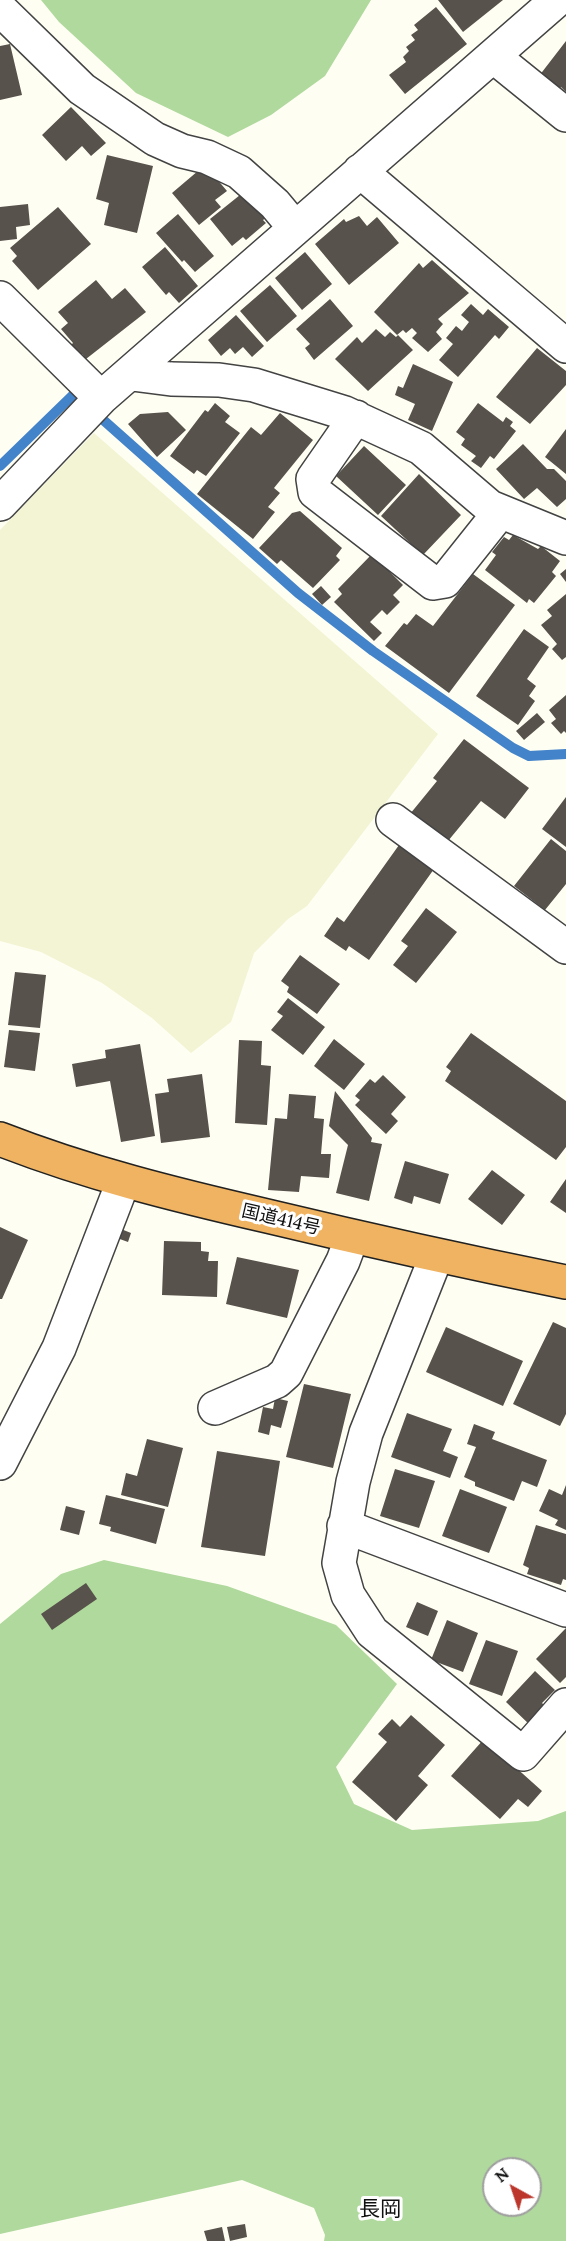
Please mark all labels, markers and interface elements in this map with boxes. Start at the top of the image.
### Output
street label: 国道414号 [240,1200,322,1240]
north arrow [482,2157,542,2217]
text: N [491,2163,513,2186]
district label: 長岡 [359,2197,401,2223]

